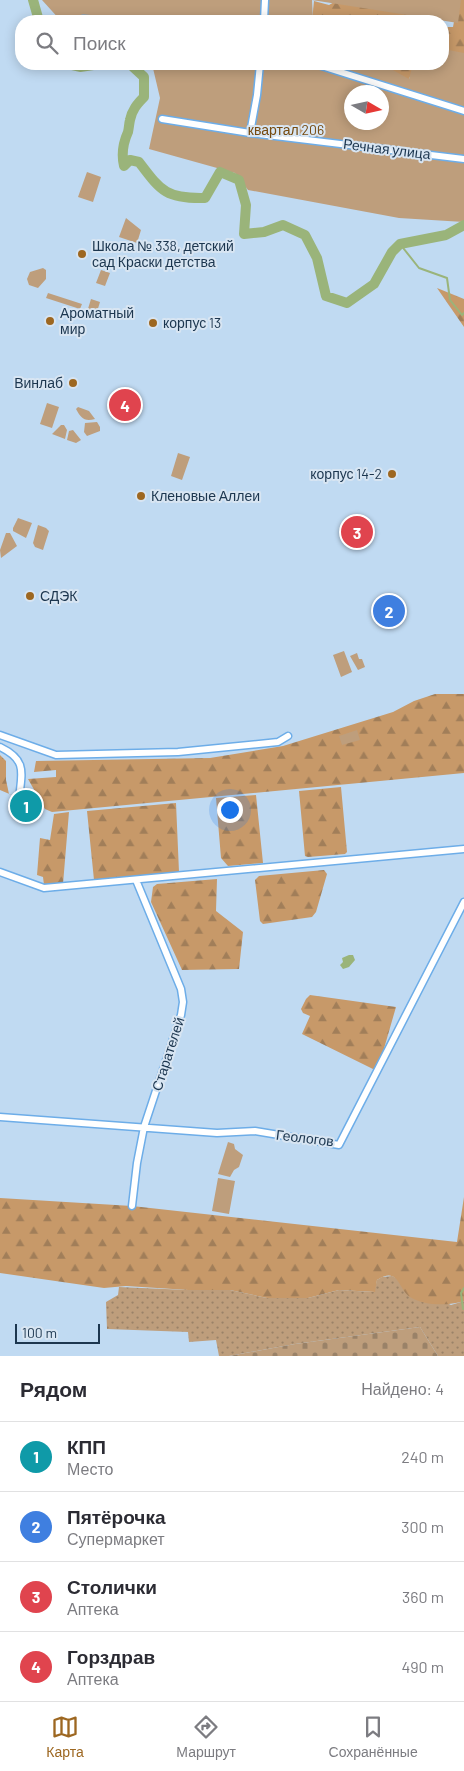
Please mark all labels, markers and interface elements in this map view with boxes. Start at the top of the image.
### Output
search box [15,15,449,70]
icon: search [33,29,61,57]
text: Поиск [73,31,126,54]
north arrow [344,85,389,130]
park label: квартал 206 [248,121,324,138]
street label: Речная улица [342,135,432,162]
place label: Школа № 338, детский сад Краски детства [92,237,234,270]
marker: Школа № 338, детский сад Краски детства [76,248,88,260]
place label: Ароматный мир [60,304,134,337]
place label: корпус 13 [163,314,221,331]
marker: Ароматный мир [44,315,56,327]
marker: корпус 13 [147,317,159,329]
place label: Винлаб [14,374,63,391]
marker: Винлаб [67,377,79,389]
pin: 4 [109,386,141,424]
place label: корпус 14-2 [310,465,382,482]
marker: корпус 14-2 [386,468,398,480]
place label: Кленовые Аллеи [151,487,260,504]
marker: Кленовые Аллеи [135,490,147,502]
pin: 3 [341,513,373,551]
place label: СДЭК [40,587,78,604]
marker: СДЭК [24,590,36,602]
pin: 2 [373,592,405,630]
pin: 1 [10,787,42,825]
your location [217,797,243,823]
street label: Старателей [148,1015,187,1093]
street label: Геологов [275,1126,335,1149]
scale bar [15,1321,100,1344]
text: 100 m [22,1324,57,1341]
text: Рядом [20,1376,87,1401]
text: Найдено: 4 [361,1379,444,1398]
text: КПП [67,1435,106,1458]
text: 1 [33,1447,39,1466]
text: 240 m [401,1447,444,1466]
text: Место [67,1459,113,1478]
text: Пятёрочка [67,1505,165,1528]
text: 2 [32,1517,40,1536]
text: 300 m [401,1517,444,1536]
text: Супермаркет [67,1529,165,1548]
text: Столички [67,1575,157,1598]
text: 3 [32,1587,40,1606]
text: 360 m [402,1587,444,1606]
text: Аптека [67,1599,119,1618]
text: Горздрав [67,1645,155,1668]
text: 4 [31,1657,41,1676]
text: 490 m [401,1657,444,1676]
text: Аптека [67,1669,119,1688]
tab: Карта [46,1713,84,1760]
tab: Маршрут [176,1713,236,1760]
tab: Сохранённые [329,1713,418,1760]

